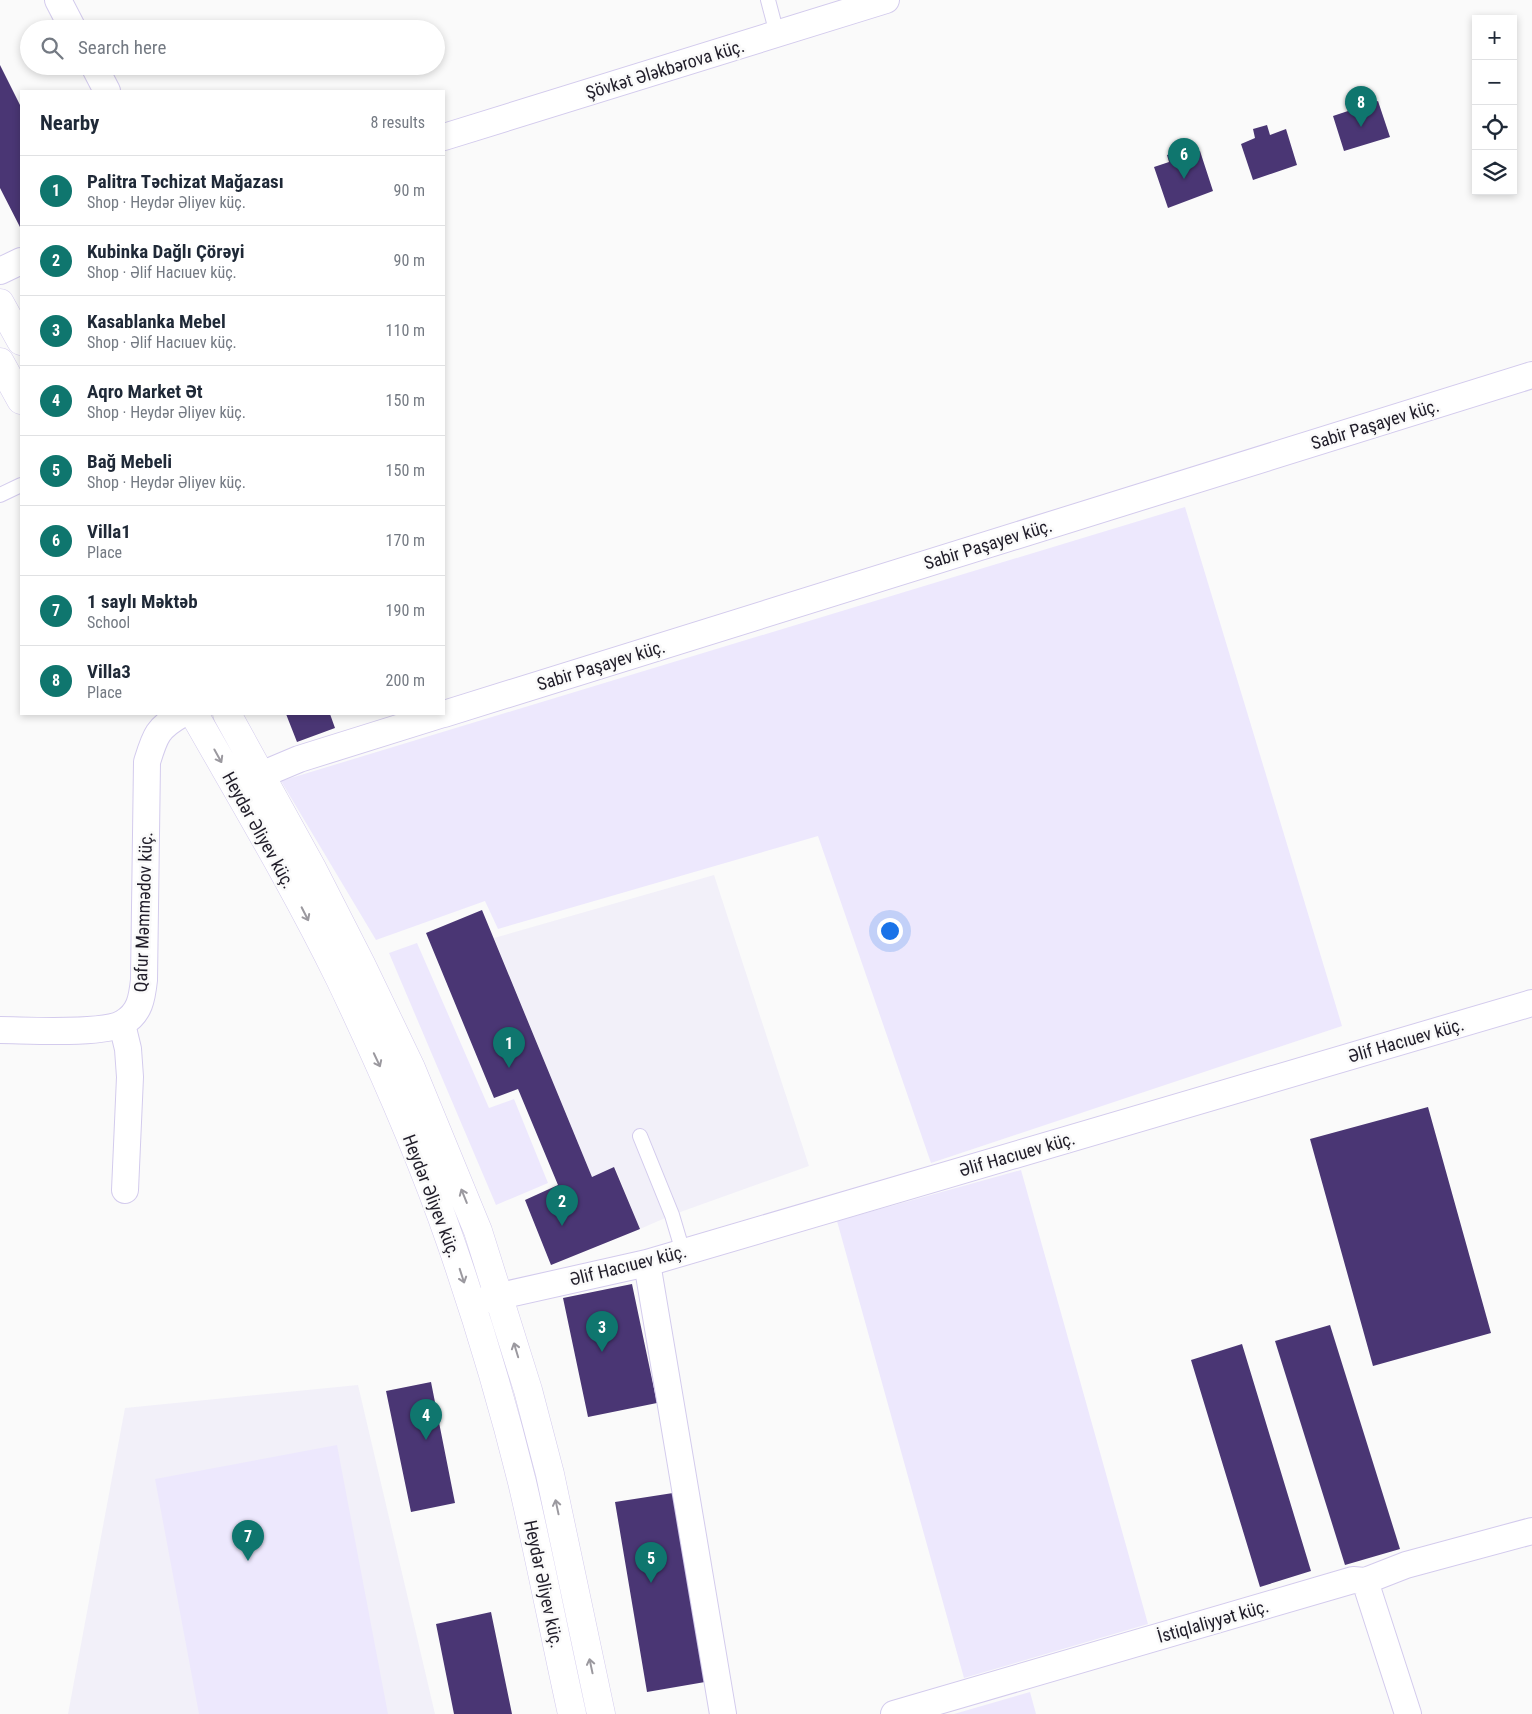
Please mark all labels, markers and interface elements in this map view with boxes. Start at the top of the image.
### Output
map controls [1472,15,1517,195]
button: + [1472,15,1517,60]
search box [20,20,445,75]
icon: search [38,34,66,62]
street label: Şövkət Ələkbərova küç. [583,35,747,103]
text: Search here [78,36,166,59]
button: − [1472,60,1517,105]
pin: 8 [1345,86,1377,127]
button: locate [1472,105,1517,150]
text: Nearby [40,111,99,135]
text: 8 results [370,113,425,132]
pin: 6 [1168,138,1200,179]
button: layers [1472,150,1517,195]
text: Palitra Təchizat Mağazası [87,170,284,193]
text: 1 [52,181,60,200]
text: 90 m [393,181,425,200]
text: Shop · Heydər Əliyev küç. [87,193,246,212]
text: Kubinka Dağlı Çörəyi [87,240,245,263]
text: 2 [52,251,60,270]
text: 90 m [393,251,425,270]
text: Shop · Əlif Hacıuev küç. [87,263,237,282]
text: Kasablanka Mebel [87,310,226,333]
text: 3 [52,321,60,340]
text: 110 m [386,321,425,340]
text: Shop · Əlif Hacıuev küç. [87,333,237,352]
text: Aqro Market Ət [87,380,203,403]
text: 4 [52,391,60,410]
text: 150 m [386,391,425,410]
street label: Sabir Paşayev küç. [1308,394,1442,454]
text: Shop · Heydər Əliyev küç. [87,403,246,422]
text: Bağ Mebeli [87,450,172,473]
text: 5 [52,461,60,480]
text: 150 m [386,461,425,480]
text: Shop · Heydər Əliyev küç. [87,473,246,492]
street label: Sabir Paşayev küç. [921,514,1055,574]
text: Villa1 [87,520,131,543]
text: 6 [52,531,60,550]
text: 170 m [386,531,425,550]
text: Place [87,543,122,562]
text: 1 saylı Məktəb [87,590,198,613]
text: 7 [52,601,60,620]
text: 190 m [386,601,425,620]
text: School [87,613,130,632]
street label: Sabir Paşayev küç. [534,635,668,695]
text: Villa3 [87,660,131,683]
text: 8 [52,671,60,690]
text: 200 m [386,671,425,690]
text: Place [87,683,122,702]
one-way arrow [213,749,223,764]
street label: Heydər Əliyev küç. [218,768,300,892]
street label: Qafur Məmmədov küç. [130,831,156,993]
one-way arrow [301,906,311,920]
your location [877,918,903,944]
street label: Əlif Hacıuev küç. [1345,1013,1467,1067]
pin: 1 [493,1027,525,1068]
one-way arrow [372,1052,382,1067]
street label: Əlif Hacıuev küç. [956,1127,1078,1181]
street label: Heydər Əliyev küç. [399,1131,465,1261]
pin: 2 [546,1185,578,1226]
one-way arrow [459,1189,468,1204]
street label: Əlif Hacıuev küç. [567,1240,689,1290]
one-way arrow [458,1268,467,1283]
pin: 3 [586,1311,618,1352]
one-way arrow [511,1342,521,1358]
pin: 4 [410,1399,442,1440]
one-way arrow [552,1500,561,1516]
street label: Heydər Əliyev küç. [520,1518,568,1650]
pin: 7 [232,1520,264,1561]
pin: 5 [635,1542,667,1583]
street label: İstiqlaliyyət küç. [1155,1595,1271,1647]
one-way arrow [585,1659,595,1675]

